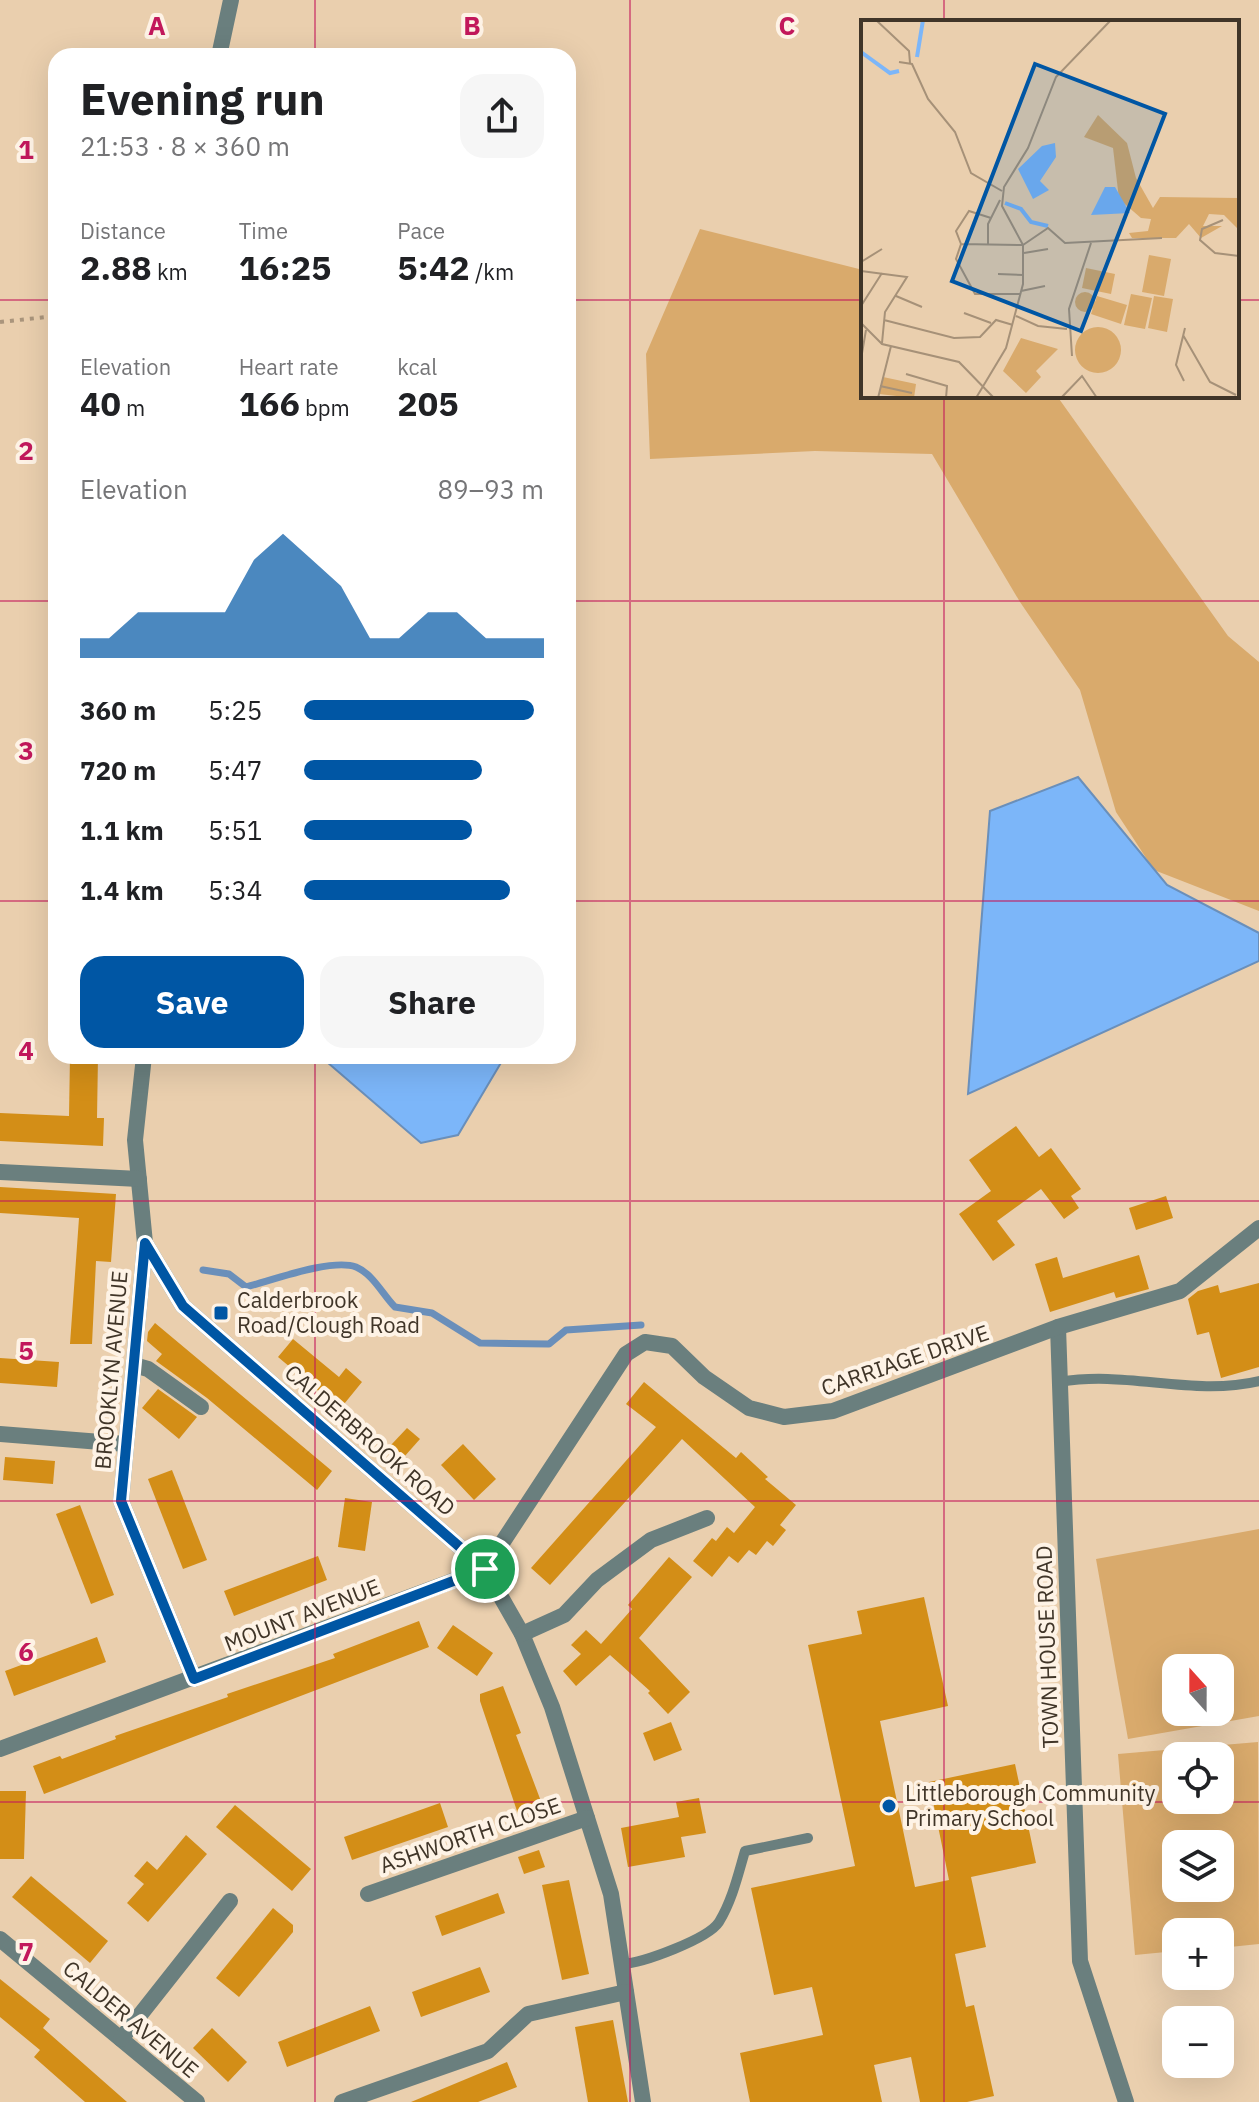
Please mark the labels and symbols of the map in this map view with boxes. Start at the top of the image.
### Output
text: A [148,8,166,42]
text: B [463,8,481,42]
text: C [779,8,796,42]
inset map [861,20,1239,398]
text: 1 [18,132,34,166]
text: 2 [18,433,34,467]
text: 3 [18,733,34,767]
text: 4 [18,1033,34,1067]
street label: BROOKLYN AVENUE [87,1269,134,1470]
place label: Calderbrook Road/Clough Road [237,1285,420,1339]
marker: Calderbrook Road/Clough Road [212,1304,230,1322]
street label: CARRIAGE DRIVE [817,1317,993,1402]
text: 5 [18,1333,34,1367]
street label: CALDERBROOK ROAD [279,1358,462,1522]
pin [451,1535,519,1603]
street label: TOWN HOUSE ROAD [1028,1545,1065,1749]
street label: MOUNT AVENUE [220,1572,384,1658]
text: 6 [18,1634,34,1668]
north arrow [1162,1654,1234,1726]
place label: Littleborough Community Primary School [905,1778,1156,1832]
street label: ASHWORTH CLOSE [375,1790,564,1879]
marker: Littleborough Community Primary School [880,1797,898,1815]
text: 7 [18,1934,34,1968]
street label: CALDER AVENUE [58,1953,205,2084]

